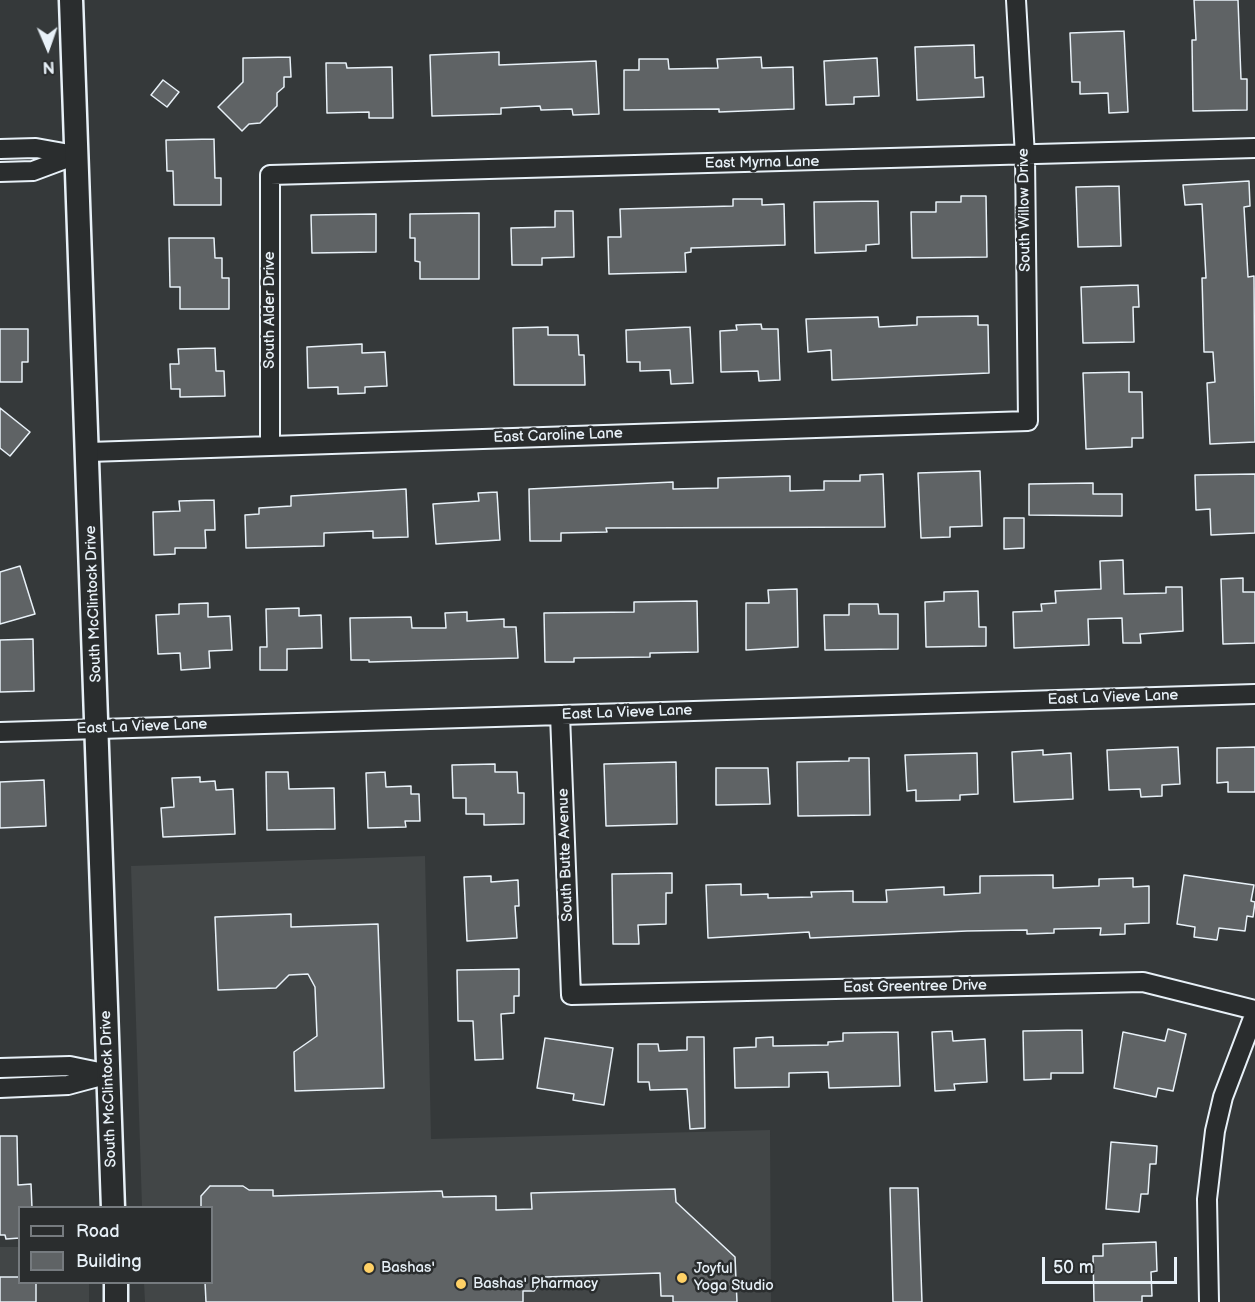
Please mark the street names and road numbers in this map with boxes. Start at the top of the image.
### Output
street label: South Willow Drive [1015,148,1035,272]
street label: East Myrna Lane [705,153,819,173]
street label: South Alder Drive [261,251,279,369]
street label: East Caroline Lane [493,425,623,447]
street label: South McClintock Drive [82,525,106,683]
street label: East La Vieve Lane [1047,687,1179,709]
street label: East La Vieve Lane [561,702,693,724]
street label: East La Vieve Lane [76,716,208,738]
street label: South Butte Avenue [555,788,577,922]
street label: East Greentree Drive [843,977,987,997]
street label: South McClintock Drive [97,1010,121,1168]

